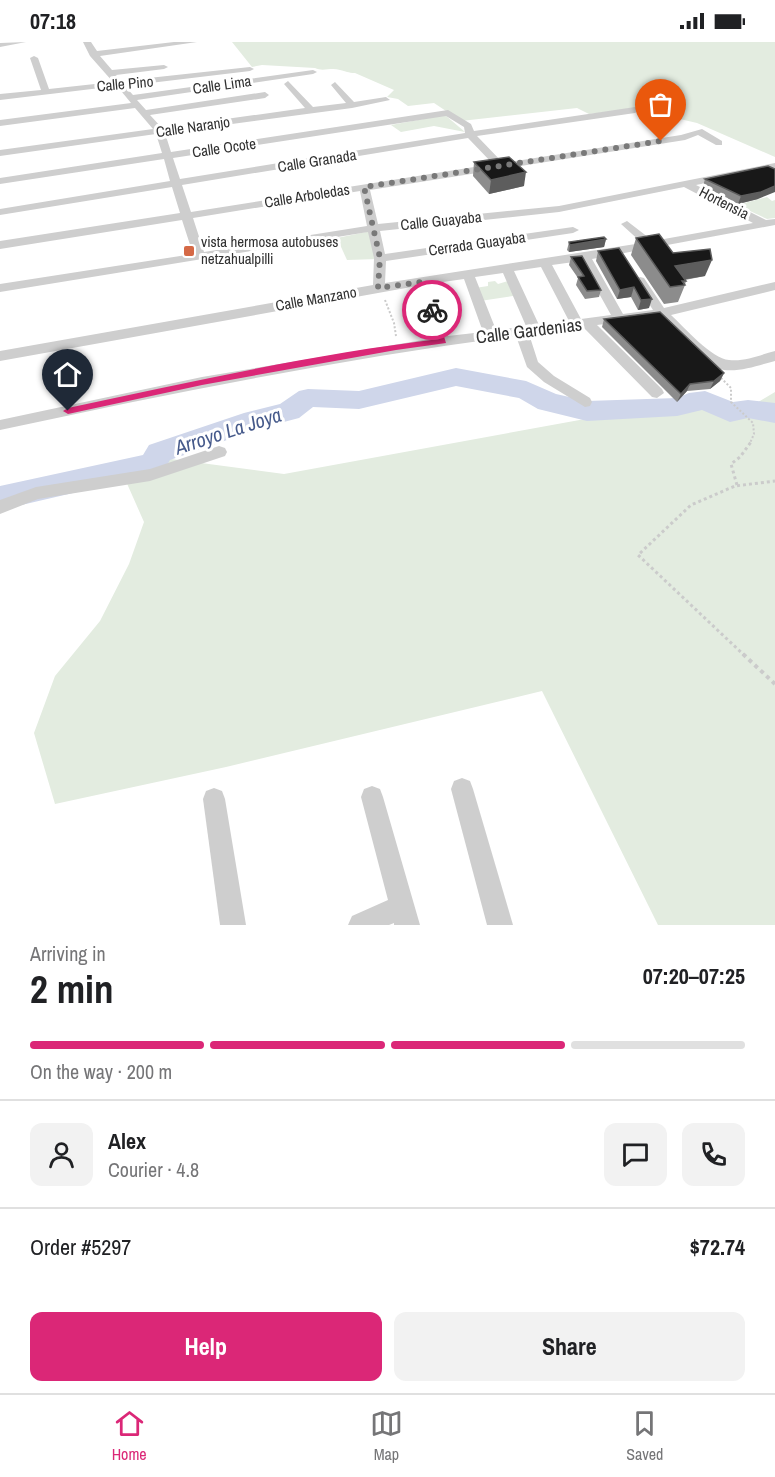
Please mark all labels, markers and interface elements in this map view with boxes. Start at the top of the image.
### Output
text: 07:18 [30,6,76,36]
street label: Calle Lima [191,70,253,99]
street label: Calle Pino [96,71,154,96]
pin [635,79,686,141]
icon: bag [644,88,677,121]
street label: Calle Naranjo [155,111,231,142]
street label: Calle Ocote [191,133,257,162]
street label: Calle Granada [276,144,358,177]
street label: Calle Arboledas [263,178,351,213]
street label: Hortensia [696,181,753,224]
street label: Calle Guayaba [399,206,483,235]
street label: Cerrada Guayaba [427,226,527,261]
place label: vista hermosa autobuses netzahualpilli [201,231,338,269]
marker: vista hermosa autobuses netzahualpilli [182,244,196,258]
courier [402,280,462,340]
street label: Calle Manzano [274,281,358,316]
icon: bike [416,294,449,327]
street label: Calle Gardenias [474,312,583,349]
pin [42,349,93,411]
icon: home [51,358,84,391]
water label: Arroyo La Joya [170,401,284,461]
text: Arriving in [30,940,106,967]
text: 07:20–07:25 [643,961,745,991]
text: 2 min [30,963,114,1015]
text: On the way · 200 m [30,1058,172,1085]
button: person [30,1123,93,1186]
button: chat [604,1123,667,1186]
button: phone [682,1123,745,1186]
text: Alex [108,1126,146,1156]
text: Courier · 4.8 [108,1156,199,1183]
text: Order #5297 [30,1232,131,1262]
text: $72.74 [690,1232,745,1262]
button: Help [30,1312,382,1381]
button: Share [394,1312,745,1381]
tab: Home [112,1407,147,1465]
tab: Map [370,1407,403,1465]
tab: Saved [626,1407,663,1465]

